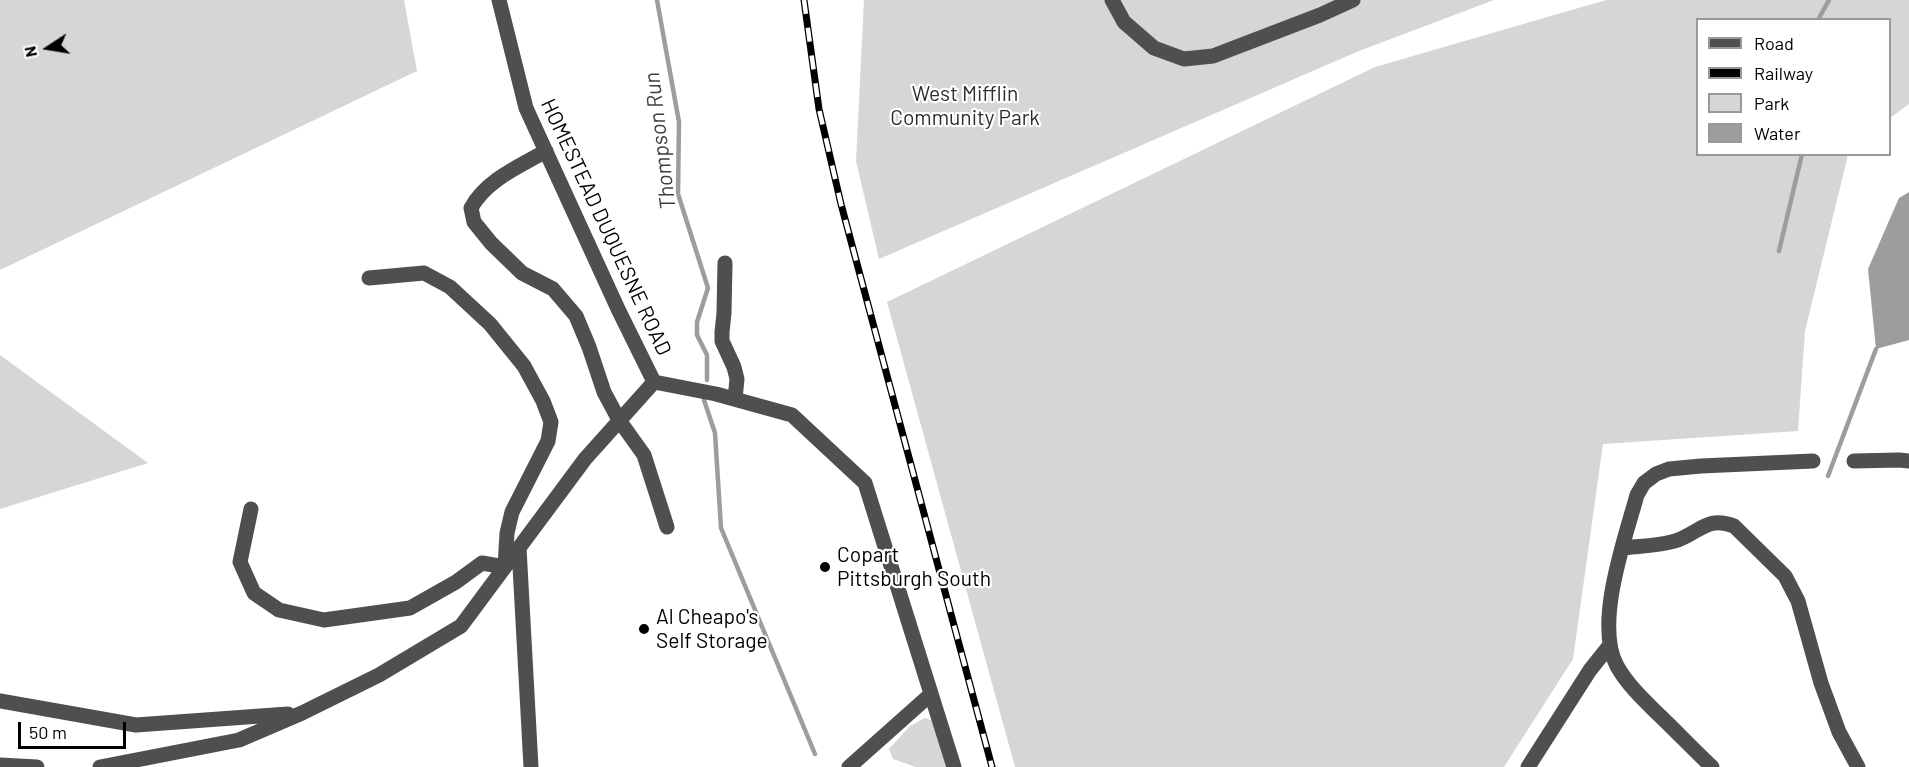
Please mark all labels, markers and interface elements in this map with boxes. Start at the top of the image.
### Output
north arrow [18,18,78,78]
legend [1696,18,1891,156]
text: Road [1754,32,1794,54]
text: N [20,45,40,59]
text: Railway [1754,62,1813,84]
water label: Thompson Run [638,71,682,211]
park label: West Mifflin Community Park [890,81,1040,131]
text: Park [1754,92,1789,114]
street label: HOMESTEAD DUQUESNE ROAD [535,95,677,359]
text: Water [1754,122,1801,144]
place label: Copart Pittsburgh South [837,542,991,592]
marker: Copart Pittsburgh South [818,560,832,574]
place label: Al Cheapo's Self Storage [656,604,768,654]
marker: Al Cheapo's Self Storage [637,622,651,636]
scale bar [21,710,129,748]
text: 50 m [29,721,67,743]

